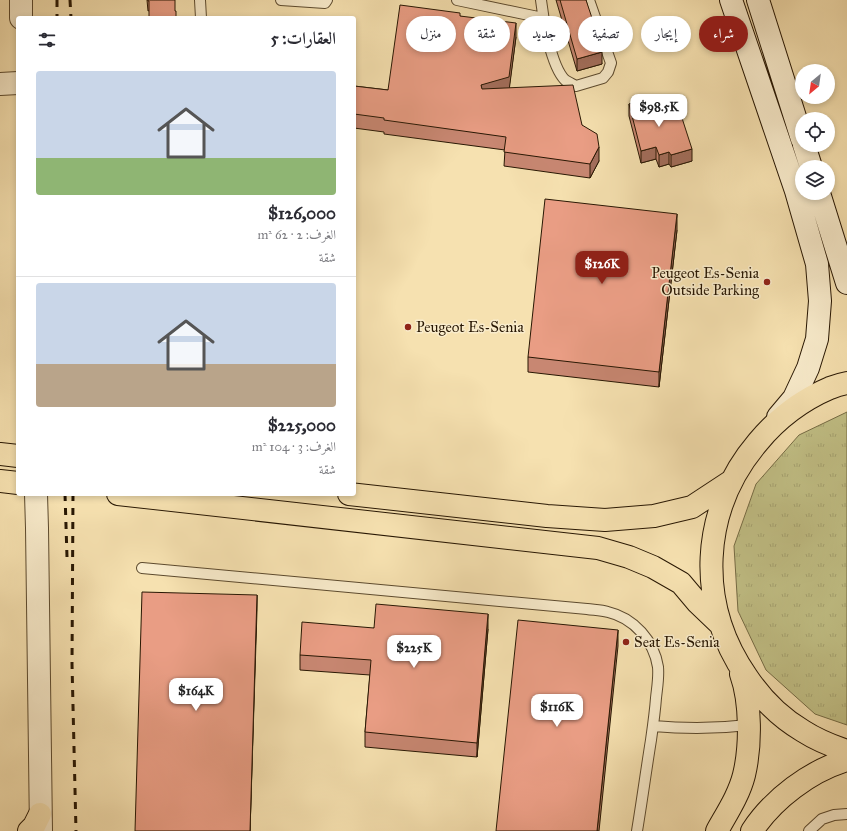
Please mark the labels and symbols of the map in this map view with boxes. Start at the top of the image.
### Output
north arrow [795,64,835,104]
pin: $98.5K [626,94,692,128]
pin: $126K [574,251,630,285]
place label: Peugeot Es-Senia Outside Parking [651,264,760,299]
marker: Peugeot Es-Senia Outside Parking [762,277,772,287]
place label: Peugeot Es-Senia [416,318,524,336]
marker: Peugeot Es-Senia [403,322,413,332]
place label: Seat Es-Senia [634,633,720,651]
pin: $225K [386,635,442,669]
marker: Seat Es-Senia [621,637,631,647]
pin: $164K [168,678,224,712]
pin: $116K [529,694,585,728]

